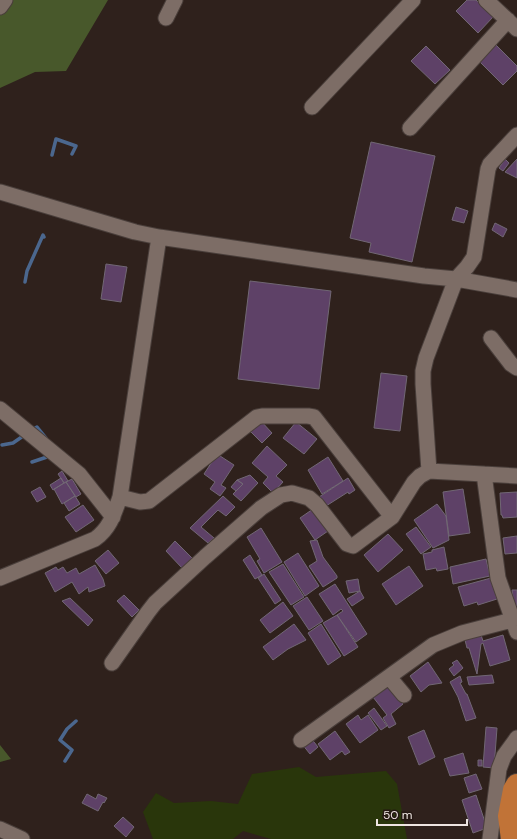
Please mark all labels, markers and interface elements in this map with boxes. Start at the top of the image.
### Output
scale bar [377,801,467,827]
text: 50 m [383,807,412,823]

